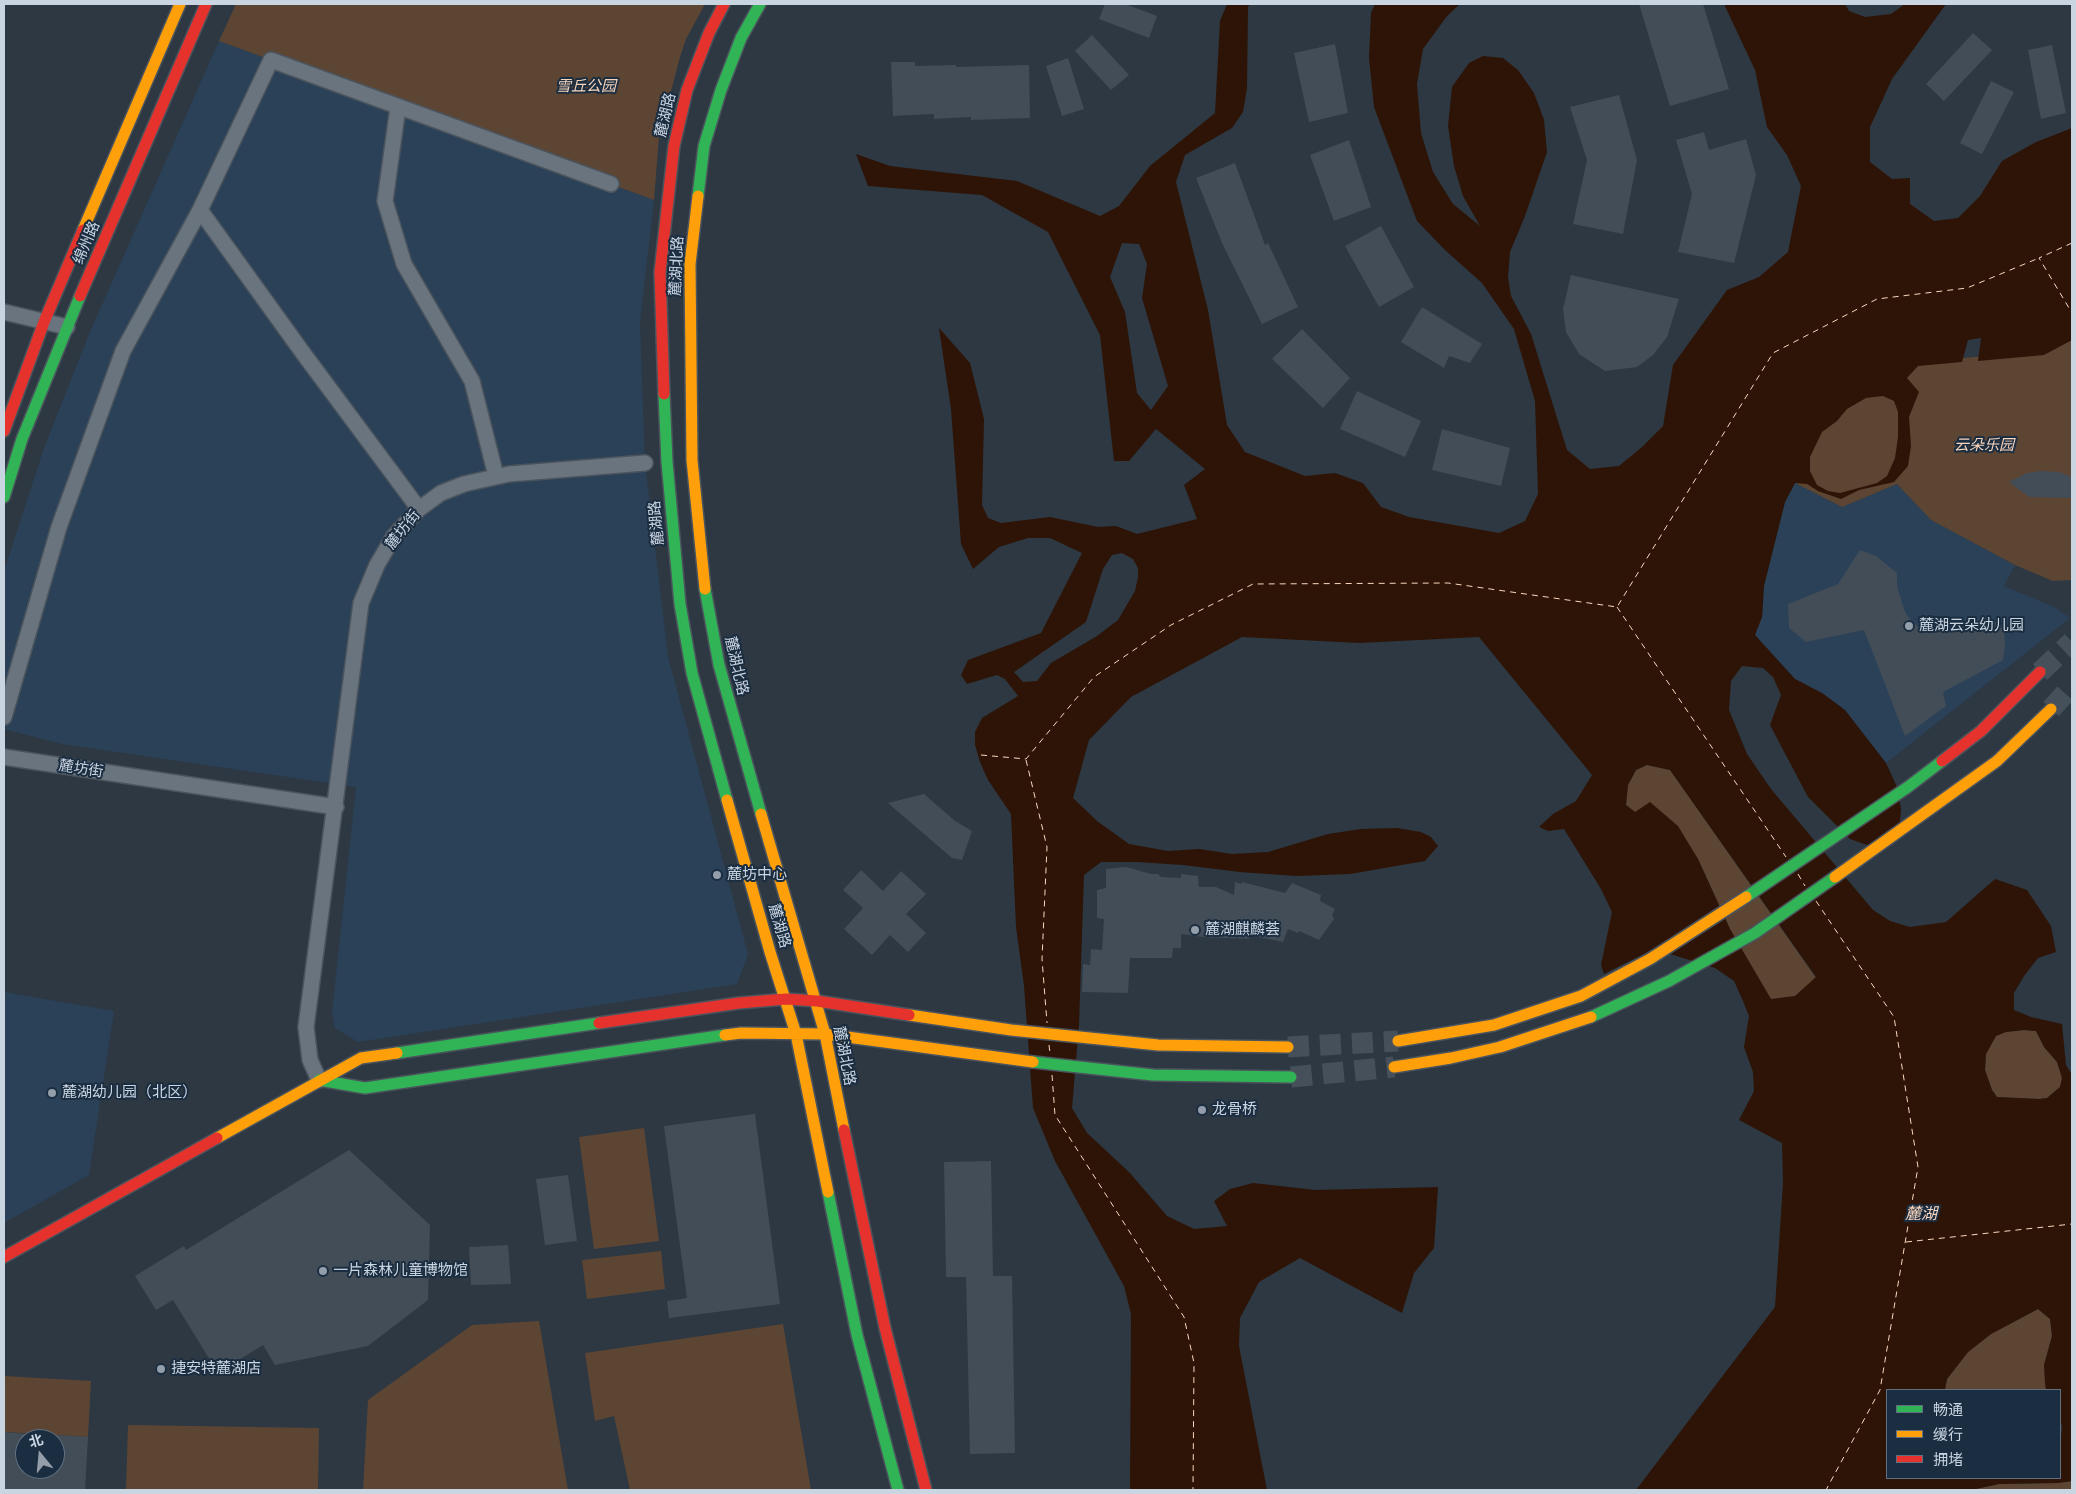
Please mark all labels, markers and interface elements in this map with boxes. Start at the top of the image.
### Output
park label: 雪丘公园 [556,78,616,96]
street label: 麓湖路 [652,91,680,139]
street label: 绵州路 [70,219,104,267]
street label: 麓湖北路 [666,236,688,296]
park label: 云朵乐园 [1954,437,2014,455]
street label: 麓湖路 [646,500,668,546]
street label: 麓坊街 [382,507,424,553]
place label: 麓湖云朵幼儿园 [1919,617,2024,635]
marker: 麓湖云朵幼儿园 [1903,620,1915,632]
street label: 麓湖北路 [720,635,752,697]
street label: 麓坊街 [57,757,105,781]
place label: 麓坊中心 [727,866,787,884]
marker: 麓坊中心 [711,869,723,881]
street label: 麓湖路 [764,902,794,950]
place label: 麓湖麒麟荟 [1205,921,1280,939]
marker: 麓湖麒麟荟 [1189,924,1201,936]
street label: 麓湖北路 [829,1025,859,1087]
place label: 麓湖幼儿园（北区） [62,1084,197,1102]
marker: 麓湖幼儿园（北区） [46,1087,58,1099]
place label: 龙骨桥 [1212,1101,1257,1119]
marker: 龙骨桥 [1196,1104,1208,1116]
water label: 麓湖 [1905,1204,1937,1224]
place label: 一片森林儿童博物馆 [333,1262,468,1280]
marker: 一片森林儿童博物馆 [317,1265,329,1277]
place label: 捷安特麓湖店 [171,1360,261,1378]
marker: 捷安特麓湖店 [155,1363,167,1375]
legend [1886,1389,2061,1479]
text: 畅通 [1933,1400,1963,1419]
text: 缓行 [1933,1425,1963,1444]
north arrow [15,1429,65,1479]
text: 北 [27,1430,45,1451]
text: 拥堵 [1933,1450,1963,1469]

